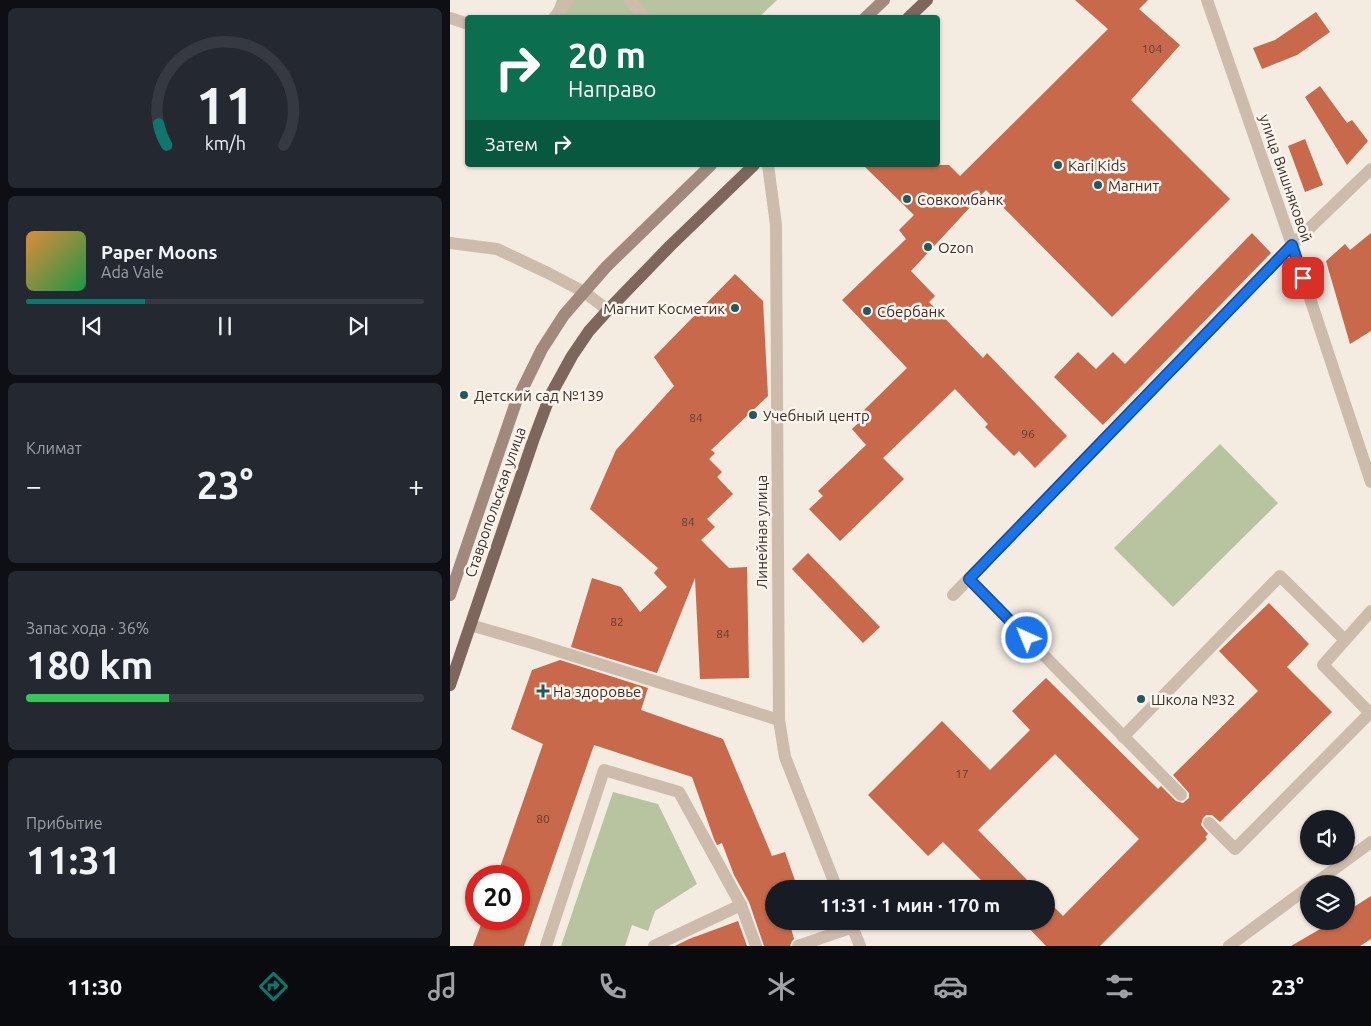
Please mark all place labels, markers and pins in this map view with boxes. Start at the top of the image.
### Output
place label: Kari Kids [1068,157,1126,174]
marker: Kari Kids [1052,159,1064,171]
place label: Магнит [1108,177,1159,194]
marker: Магнит [1092,179,1104,191]
place label: Совкомбанк [917,191,1004,208]
marker: Совкомбанк [901,193,913,205]
place label: Ozon [938,239,974,256]
marker: Ozon [922,241,934,253]
pin [1282,257,1324,299]
place label: Магнит Косметик [603,300,725,317]
marker: Магнит Косметик [729,302,741,314]
place label: Сбербанк [877,303,945,320]
marker: Сбербанк [861,305,873,317]
place label: Детский сад №139 [474,387,604,404]
marker: Детский сад №139 [458,389,470,401]
place label: Учебный центр [763,407,870,424]
marker: Учебный центр [747,409,759,421]
place label: На здоровье [553,683,641,700]
marker: На здоровье [537,685,549,697]
place label: Школа №32 [1151,691,1235,708]
marker: Школа №32 [1135,693,1147,705]

